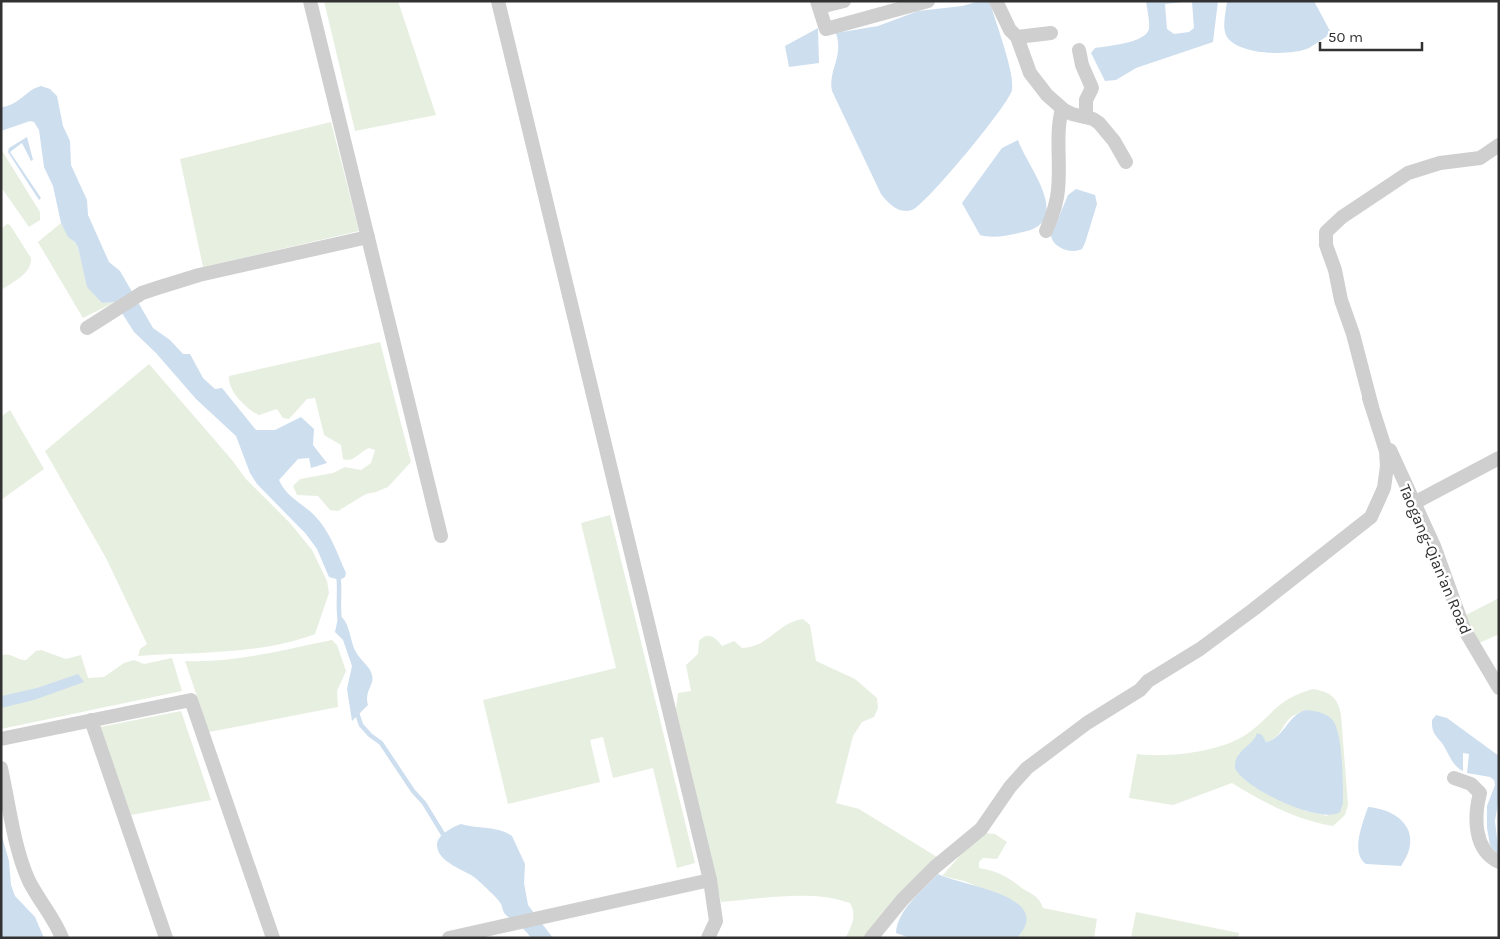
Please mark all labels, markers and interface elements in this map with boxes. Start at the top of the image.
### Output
scale bar [1320,20,1422,52]
text: 50 m [1328,28,1363,46]
street label: Taogang-Qian'an Road [1395,481,1476,637]

